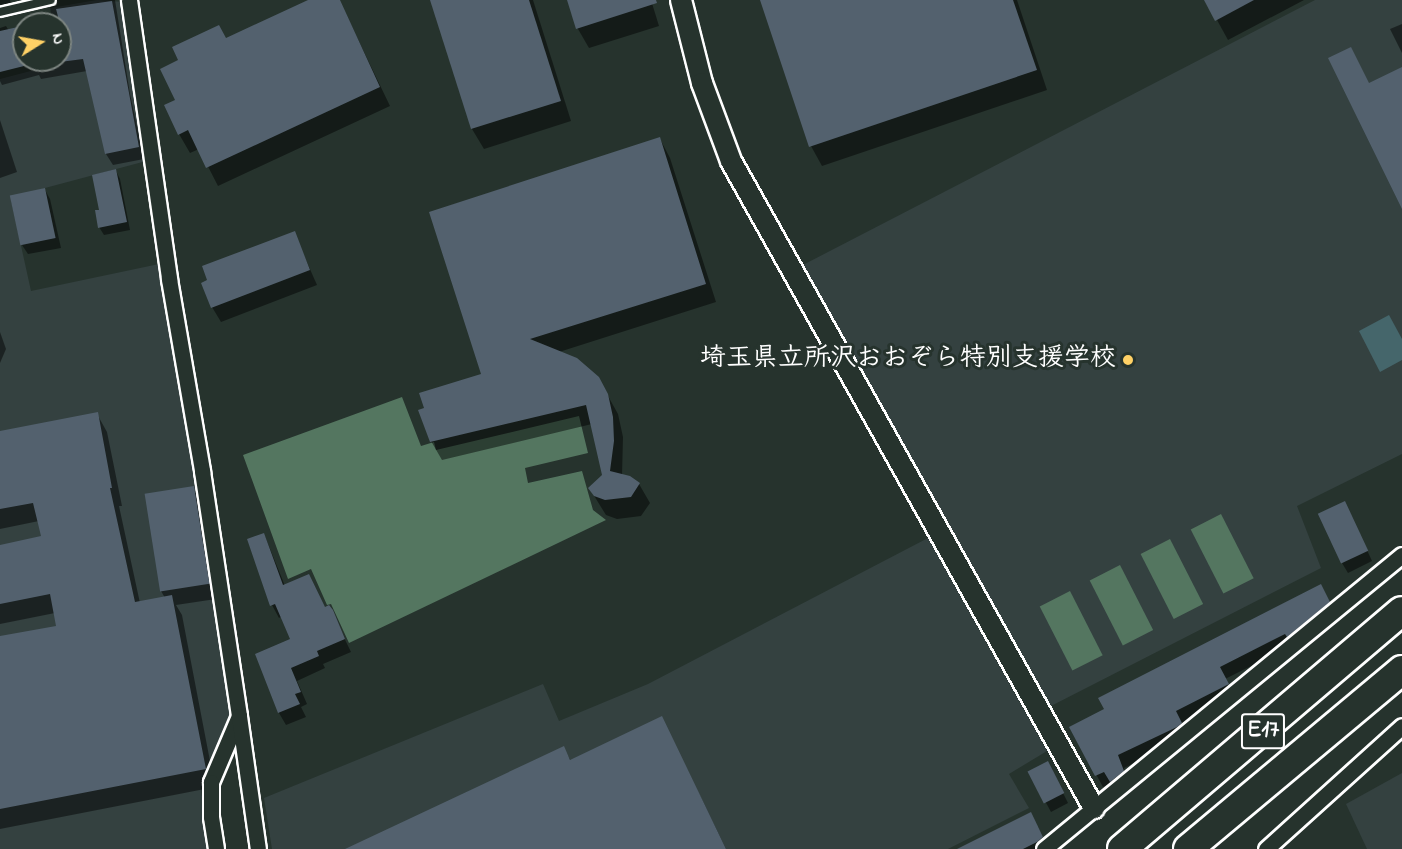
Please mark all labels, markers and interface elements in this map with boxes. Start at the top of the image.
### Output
north arrow [12,12,72,72]
text: N [45,31,71,47]
place label: 埼玉県立所沢おおぞら特別支援学校 [700,344,1116,376]
marker: 埼玉県立所沢おおぞら特別支援学校 [1121,353,1135,367]
road number: E17 [1240,710,1286,752]

